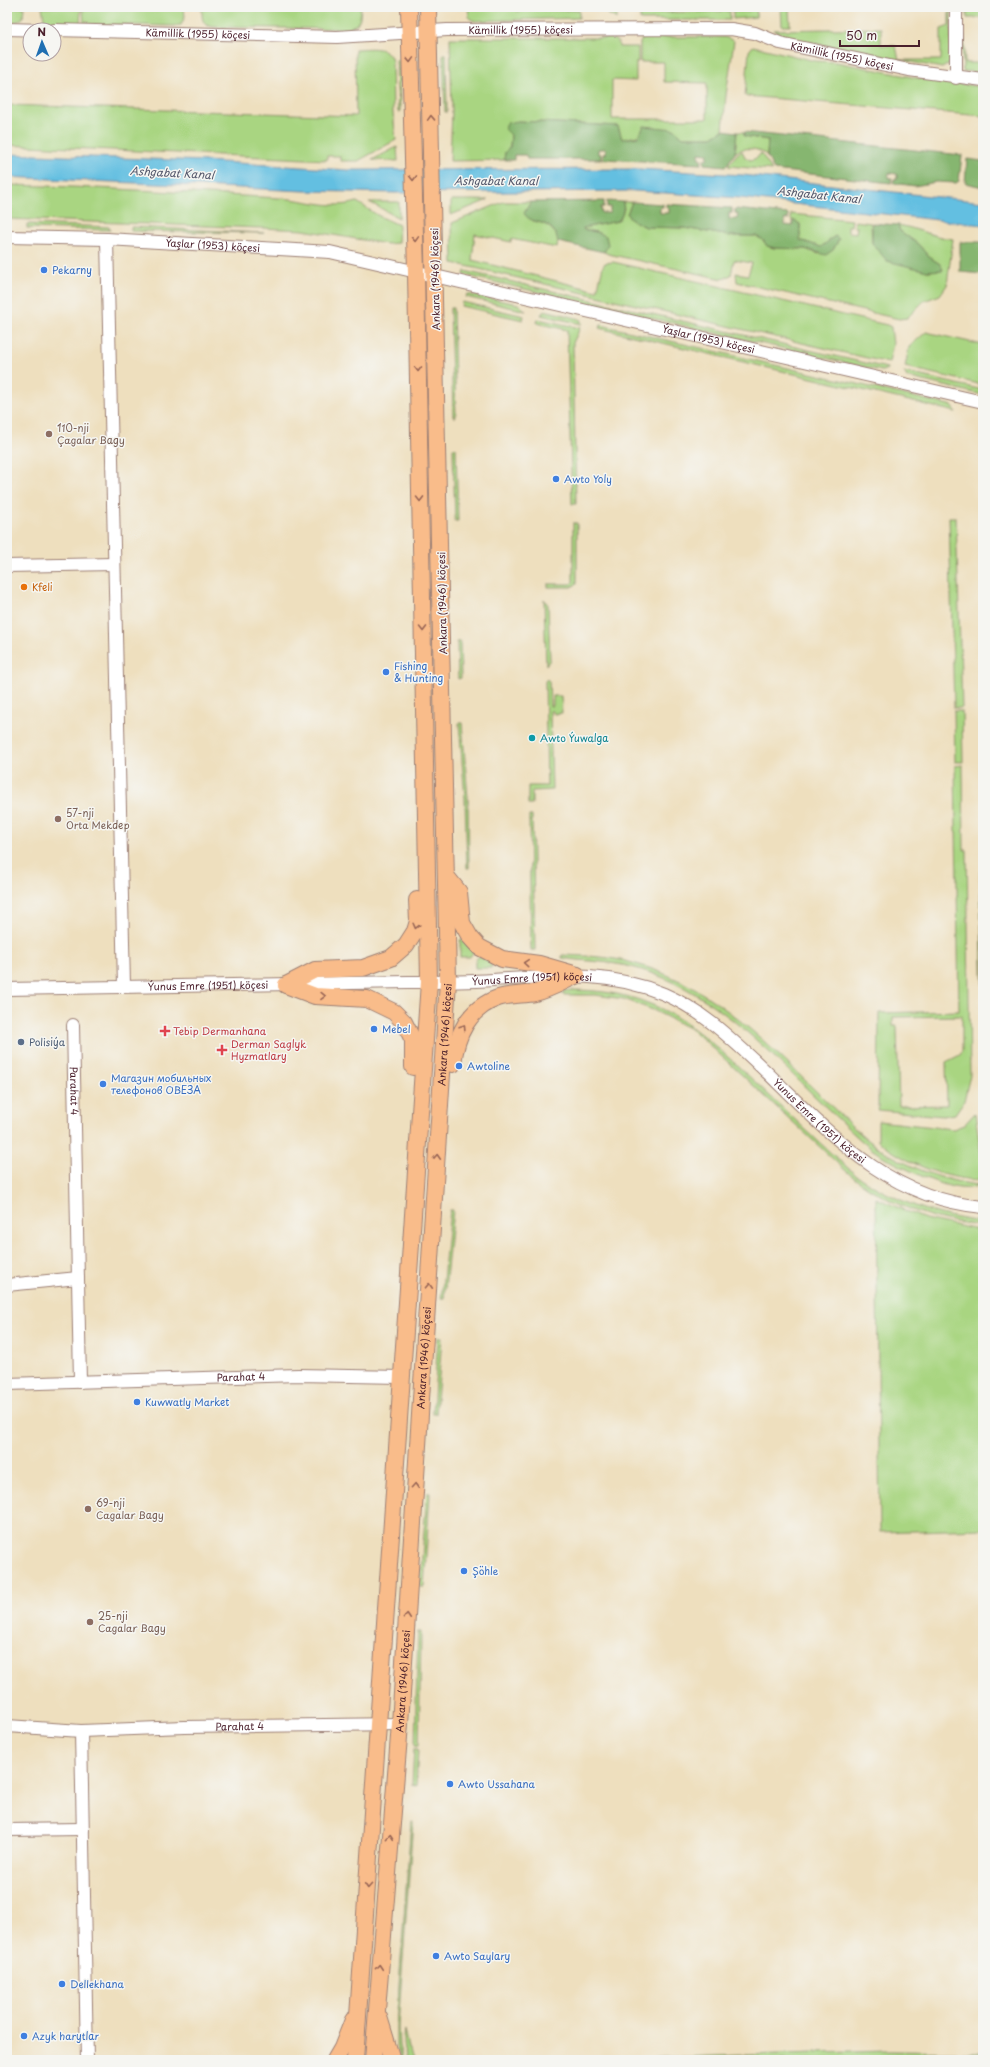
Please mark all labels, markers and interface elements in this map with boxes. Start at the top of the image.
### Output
north arrow [22,22,62,62]
street label: Kämillik (1955) köçesi [468,22,573,37]
scale bar [840,22,919,48]
text: N [37,23,47,40]
street label: Kämillik (1955) köçesi [146,24,251,42]
text: 50 m [846,26,877,44]
street label: Kämillik (1955) köçesi [789,37,895,74]
one-way arrow [406,57,414,63]
one-way arrow [427,115,436,121]
water label: Ashgabat Kanal [130,162,216,183]
water label: Ashgabat Kanal [454,172,540,189]
one-way arrow [409,175,418,181]
water label: Ashgabat Kanal [776,182,864,208]
street label: Ankara (1946) köçesi [426,227,443,330]
street label: Ýaşlar (1953) köçesi [165,234,261,255]
one-way arrow [411,236,419,242]
place label: Pekarny [52,262,92,277]
marker: Pekarny [39,265,49,275]
street label: Ýaşlar (1953) köçesi [661,321,757,356]
one-way arrow [413,366,422,372]
place label: 110-nji Çagalar Bagy [57,420,125,448]
marker: 110-nji Çagalar Bagy [44,429,54,439]
place label: Awto Yoly [564,471,612,487]
marker: Awto Yoly [551,474,561,484]
one-way arrow [416,496,424,502]
street label: Ankara (1946) köçesi [433,551,450,654]
place label: Kfeli [32,579,53,594]
marker: Kfeli [19,582,29,592]
one-way arrow [418,626,427,632]
place label: Fishing & Hunting [394,658,444,685]
marker: Fishing & Hunting [381,667,391,677]
place label: Awto Ýuwalga [540,730,609,745]
marker: Awto Ýuwalga [527,733,537,743]
place label: 57-nji Orta Mekdep [66,805,130,832]
marker: 57-nji Orta Mekdep [53,814,63,824]
one-way arrow [412,922,421,929]
one-way arrow [523,958,529,967]
street label: Ýunus Emre (1951) köçesi [471,968,593,988]
street label: Ýunus Emre (1951) köçesi [148,977,269,993]
street label: Ankara (1946) köçesi [433,983,455,1086]
one-way arrow [320,992,326,1000]
place label: Mebel [382,1021,411,1036]
place label: Tebip Dermanhana [173,1023,267,1038]
marker: Mebel [369,1024,379,1034]
one-way arrow [458,1024,466,1031]
marker: Tebip Dermanhana [160,1026,170,1036]
place label: Polisiýa [29,1034,66,1049]
place label: Derman Saglyk Hyzmatlary [231,1036,307,1063]
marker: Polisiýa [16,1037,26,1047]
marker: Derman Saglyk Hyzmatlary [216,1044,228,1056]
place label: Awtoline [467,1058,510,1073]
marker: Awtoline [454,1061,464,1071]
street label: Parahat 4 [67,1067,83,1116]
place label: Магазин мобильных телефонов ОВЕЗА [111,1070,211,1097]
street label: Ýunus Emre (1951) köçesi [770,1075,869,1167]
marker: Магазин мобильных телефонов ОВЕЗА [98,1079,108,1089]
one-way arrow [432,1154,441,1160]
one-way arrow [425,1283,433,1289]
street label: Ankara (1946) köçesi [412,1306,434,1410]
street label: Parahat 4 [216,1368,266,1385]
place label: Kuwwatly Market [145,1394,229,1409]
marker: Kuwwatly Market [132,1397,142,1407]
one-way arrow [411,1483,420,1489]
place label: 69-nji Cagalar Bagy [96,1495,164,1523]
marker: 69-nji Cagalar Bagy [83,1504,93,1514]
place label: Şöhle [472,1563,499,1578]
marker: Şöhle [459,1566,469,1576]
place label: 25-nji Cagalar Bagy [98,1608,166,1636]
one-way arrow [402,1613,411,1619]
marker: 25-nji Cagalar Bagy [85,1617,95,1627]
street label: Ankara (1946) köçesi [391,1629,413,1733]
street label: Parahat 4 [215,1718,265,1734]
place label: Awto Ussahana [458,1776,536,1791]
marker: Awto Ussahana [445,1779,455,1789]
one-way arrow [386,1834,395,1840]
one-way arrow [363,1883,372,1889]
place label: Awto Saylary [444,1948,511,1963]
marker: Awto Saylary [431,1951,441,1961]
one-way arrow [375,1964,384,1970]
place label: Dellekhana [70,1976,124,1991]
marker: Dellekhana [57,1979,67,1989]
place label: Azyk harytlar [32,2028,99,2044]
marker: Azyk harytlar [19,2031,29,2041]

